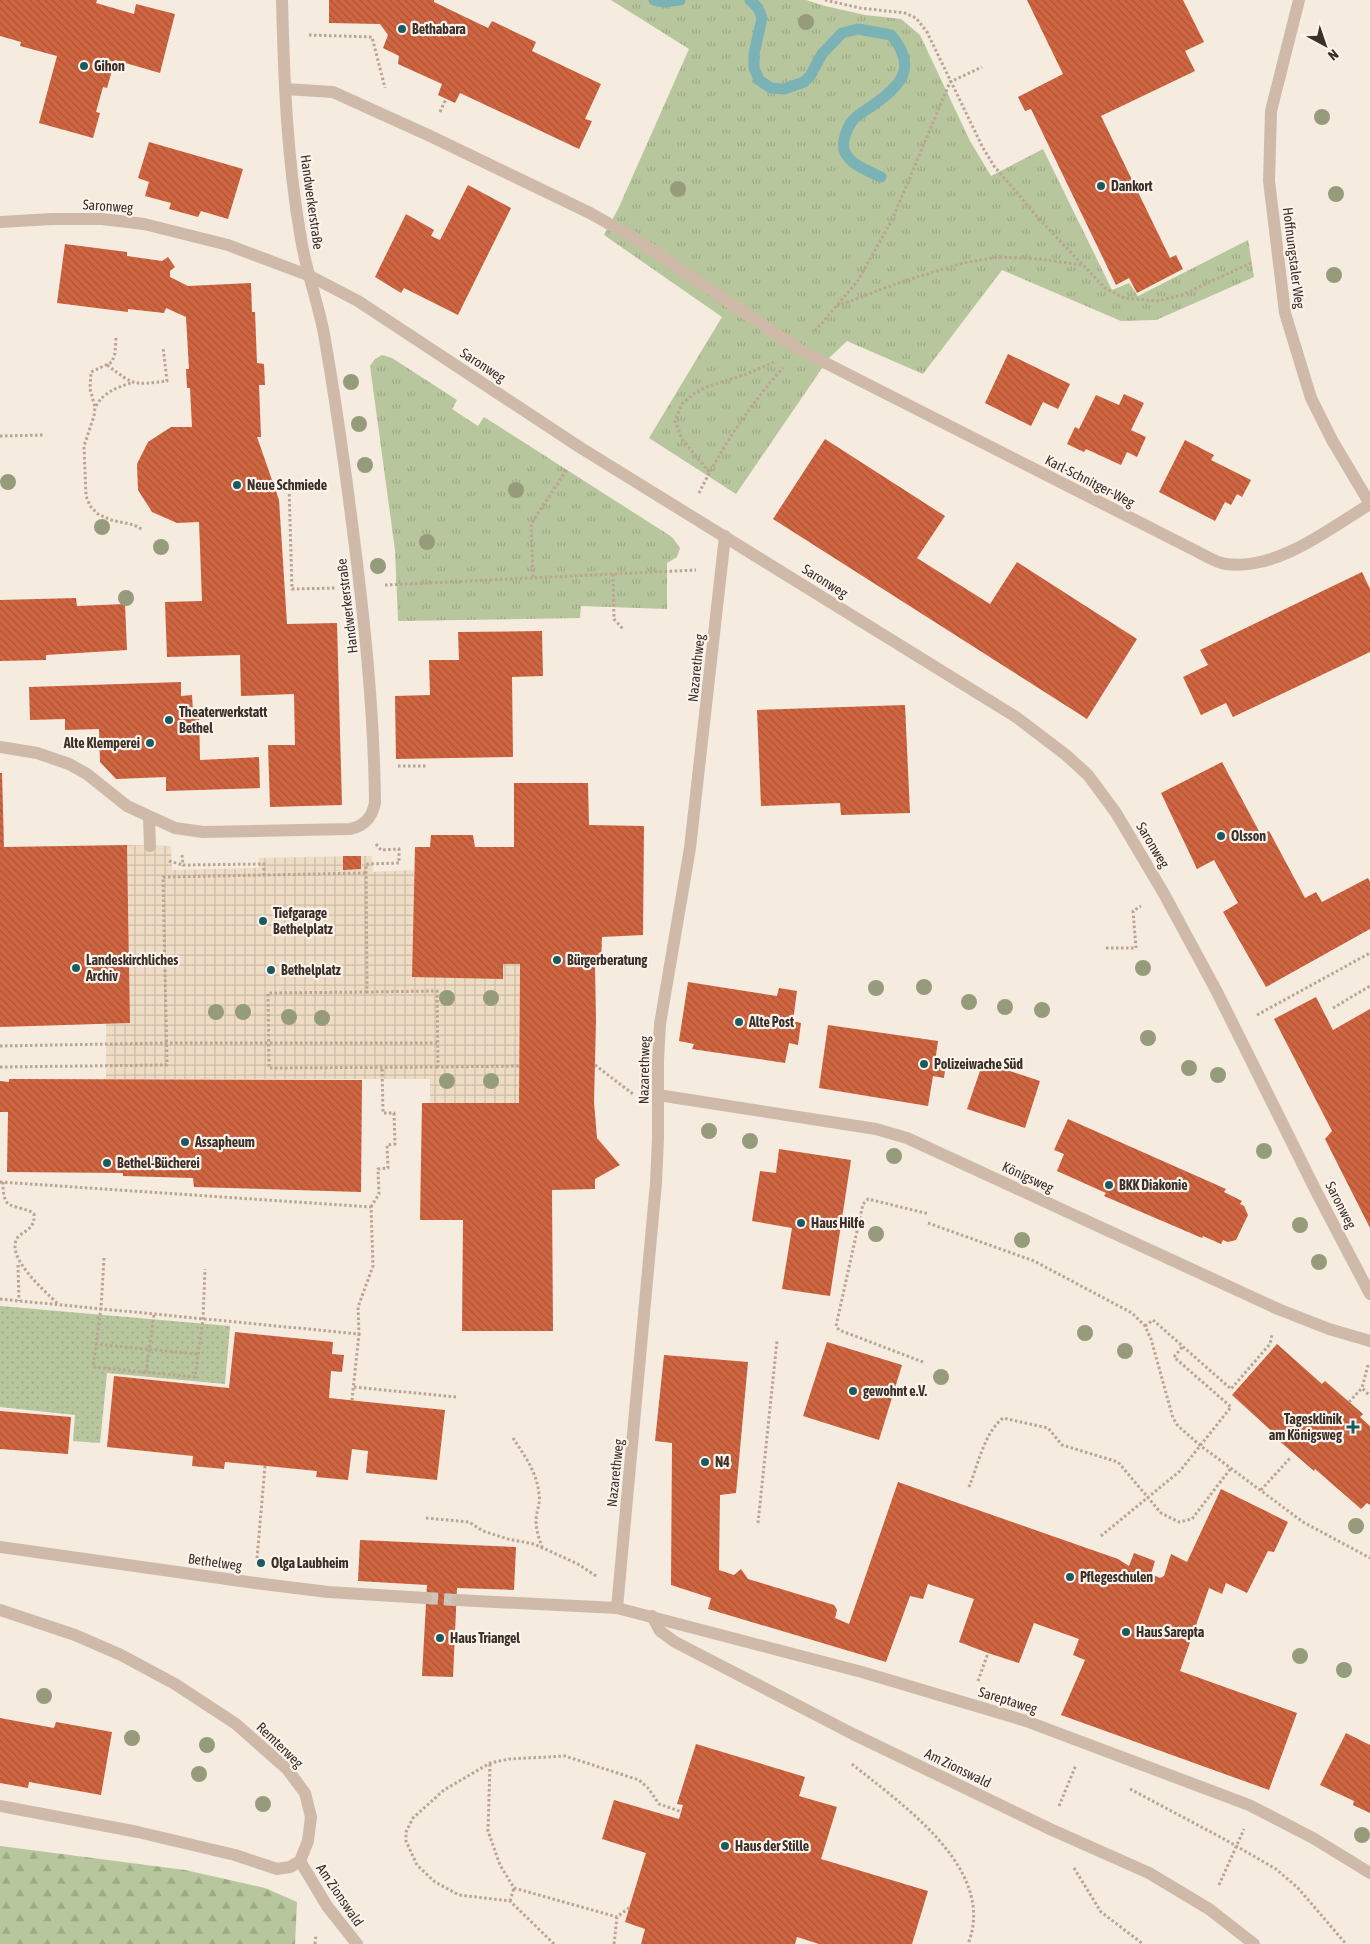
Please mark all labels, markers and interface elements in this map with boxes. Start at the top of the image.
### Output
north arrow [1300,20,1350,70]
place label: Bethabara [412,21,466,37]
marker: Bethabara [396,23,408,35]
text: N [1325,46,1342,64]
place label: Gihon [94,58,125,74]
marker: Gihon [78,60,90,72]
street label: Handwerkerstraße [297,154,327,250]
place label: Dankort [1111,178,1153,194]
marker: Dankort [1095,180,1107,192]
street label: Saronweg [82,196,134,216]
street label: Hoffnungstaler Weg [1280,206,1308,310]
street label: Saronweg [457,345,509,385]
street label: Karl-Schnitger-Weg [1043,452,1137,510]
place label: Neue Schmiede [247,477,327,493]
marker: Neue Schmiede [231,479,243,491]
street label: Handwerkerstraße [333,558,361,654]
street label: Saronweg [799,561,851,601]
street label: Nazarethweg [684,633,708,703]
place label: Theaterwerkstatt Bethel [179,704,267,736]
marker: Theaterwerkstatt Bethel [163,714,175,726]
place label: Alte Klemperei [63,735,140,751]
marker: Alte Klemperei [144,737,156,749]
street label: Saronweg [1133,819,1173,871]
place label: Olsson [1231,828,1266,844]
marker: Olsson [1215,830,1227,842]
place label: Tiefgarage Bethelplatz [273,905,333,937]
marker: Tiefgarage Bethelplatz [257,915,269,927]
place label: Landeskirchliches Archiv [85,952,178,984]
place label: Bürgerberatung [567,952,648,968]
marker: Bürgerberatung [551,954,563,966]
marker: Landeskirchliches Archiv [70,962,82,974]
place label: Bethelplatz [281,962,341,978]
marker: Bethelplatz [265,964,277,976]
place label: Alte Post [748,1014,794,1030]
marker: Alte Post [733,1016,745,1028]
street label: Nazarethweg [635,1036,653,1104]
place label: Polizeiwache Süd [934,1056,1023,1072]
marker: Polizeiwache Süd [918,1058,930,1070]
place label: Assapheum [194,1134,255,1150]
marker: Assapheum [179,1136,191,1148]
place label: Bethel-Bücherei [117,1155,200,1171]
marker: Bethel-Bücherei [101,1157,113,1169]
street label: Königsweg [1000,1158,1056,1196]
place label: BKK Diakonie [1119,1177,1188,1193]
marker: BKK Diakonie [1103,1179,1115,1191]
street label: Saronweg [1322,1179,1360,1231]
place label: Haus Hilfe [811,1215,865,1231]
marker: Haus Hilfe [795,1217,807,1229]
place label: gewohnt e.V. [863,1383,927,1399]
marker: gewohnt e.V. [847,1385,859,1397]
place label: Tagesklinik am Königsweg [1269,1411,1343,1443]
marker: Tagesklinik am Königsweg [1346,1420,1360,1434]
street label: Nazarethweg [603,1438,627,1508]
place label: N4 [715,1454,730,1470]
marker: N4 [699,1456,711,1468]
street label: Bethelweg [187,1550,243,1574]
place label: Olga Laubheim [271,1555,349,1571]
marker: Olga Laubheim [255,1557,267,1569]
place label: Pflegeschulen [1080,1569,1153,1585]
marker: Pflegeschulen [1064,1571,1076,1583]
place label: Haus Sarepta [1136,1624,1205,1640]
marker: Haus Sarepta [1120,1626,1132,1638]
place label: Haus Triangel [450,1630,520,1646]
marker: Haus Triangel [434,1632,446,1644]
street label: Sareptaweg [977,1683,1039,1717]
street label: Remterweg [253,1719,307,1771]
street label: Am Zionswald [922,1745,994,1791]
place label: Haus der Stille [735,1838,809,1854]
marker: Haus der Stille [719,1840,731,1852]
street label: Am Zionswald [313,1861,367,1929]

